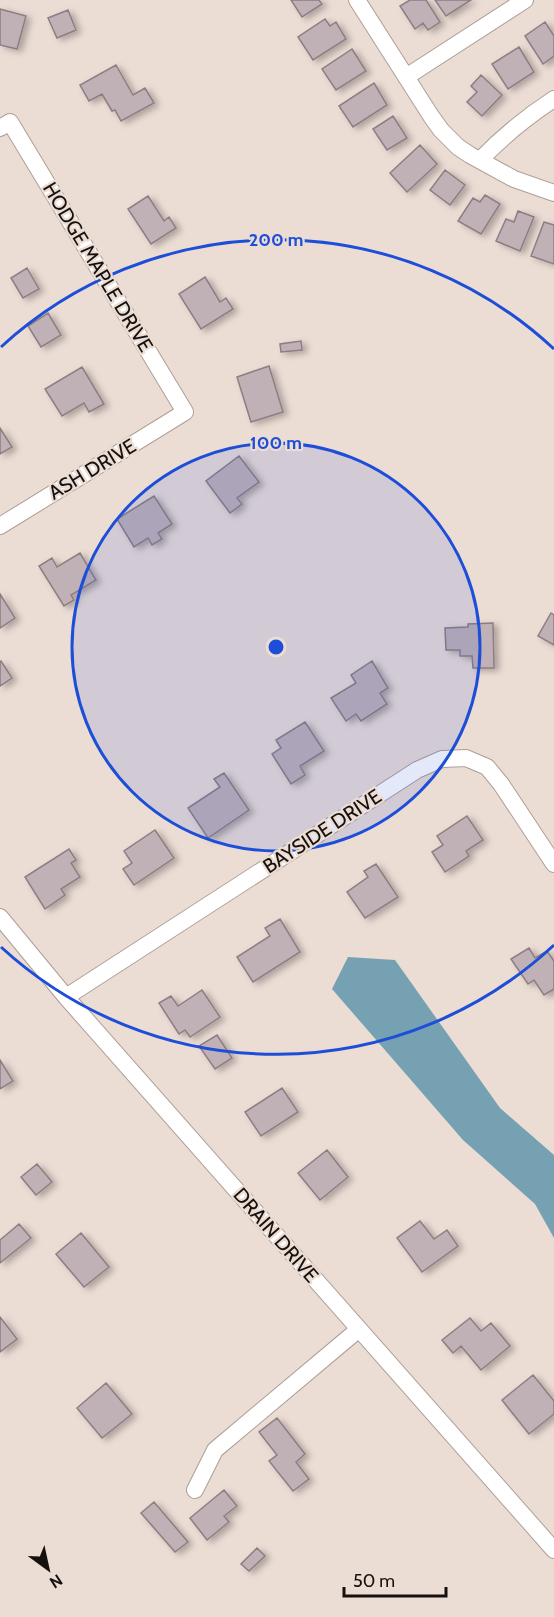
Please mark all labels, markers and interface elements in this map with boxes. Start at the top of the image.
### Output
street label: HODGE MAPLE DRIVE [38,178,158,356]
text: 200 m [249,229,303,251]
text: 100 m [250,432,302,454]
street label: ASH DRIVE [44,434,140,504]
centre of rings [266,637,286,657]
street label: BAYSIDE DRIVE [258,784,386,878]
street label: DRAIN DRIVE [228,1183,324,1287]
north arrow [18,1539,78,1599]
scale bar [344,1560,446,1598]
text: N [46,1570,66,1592]
text: 50 m [353,1570,395,1592]

